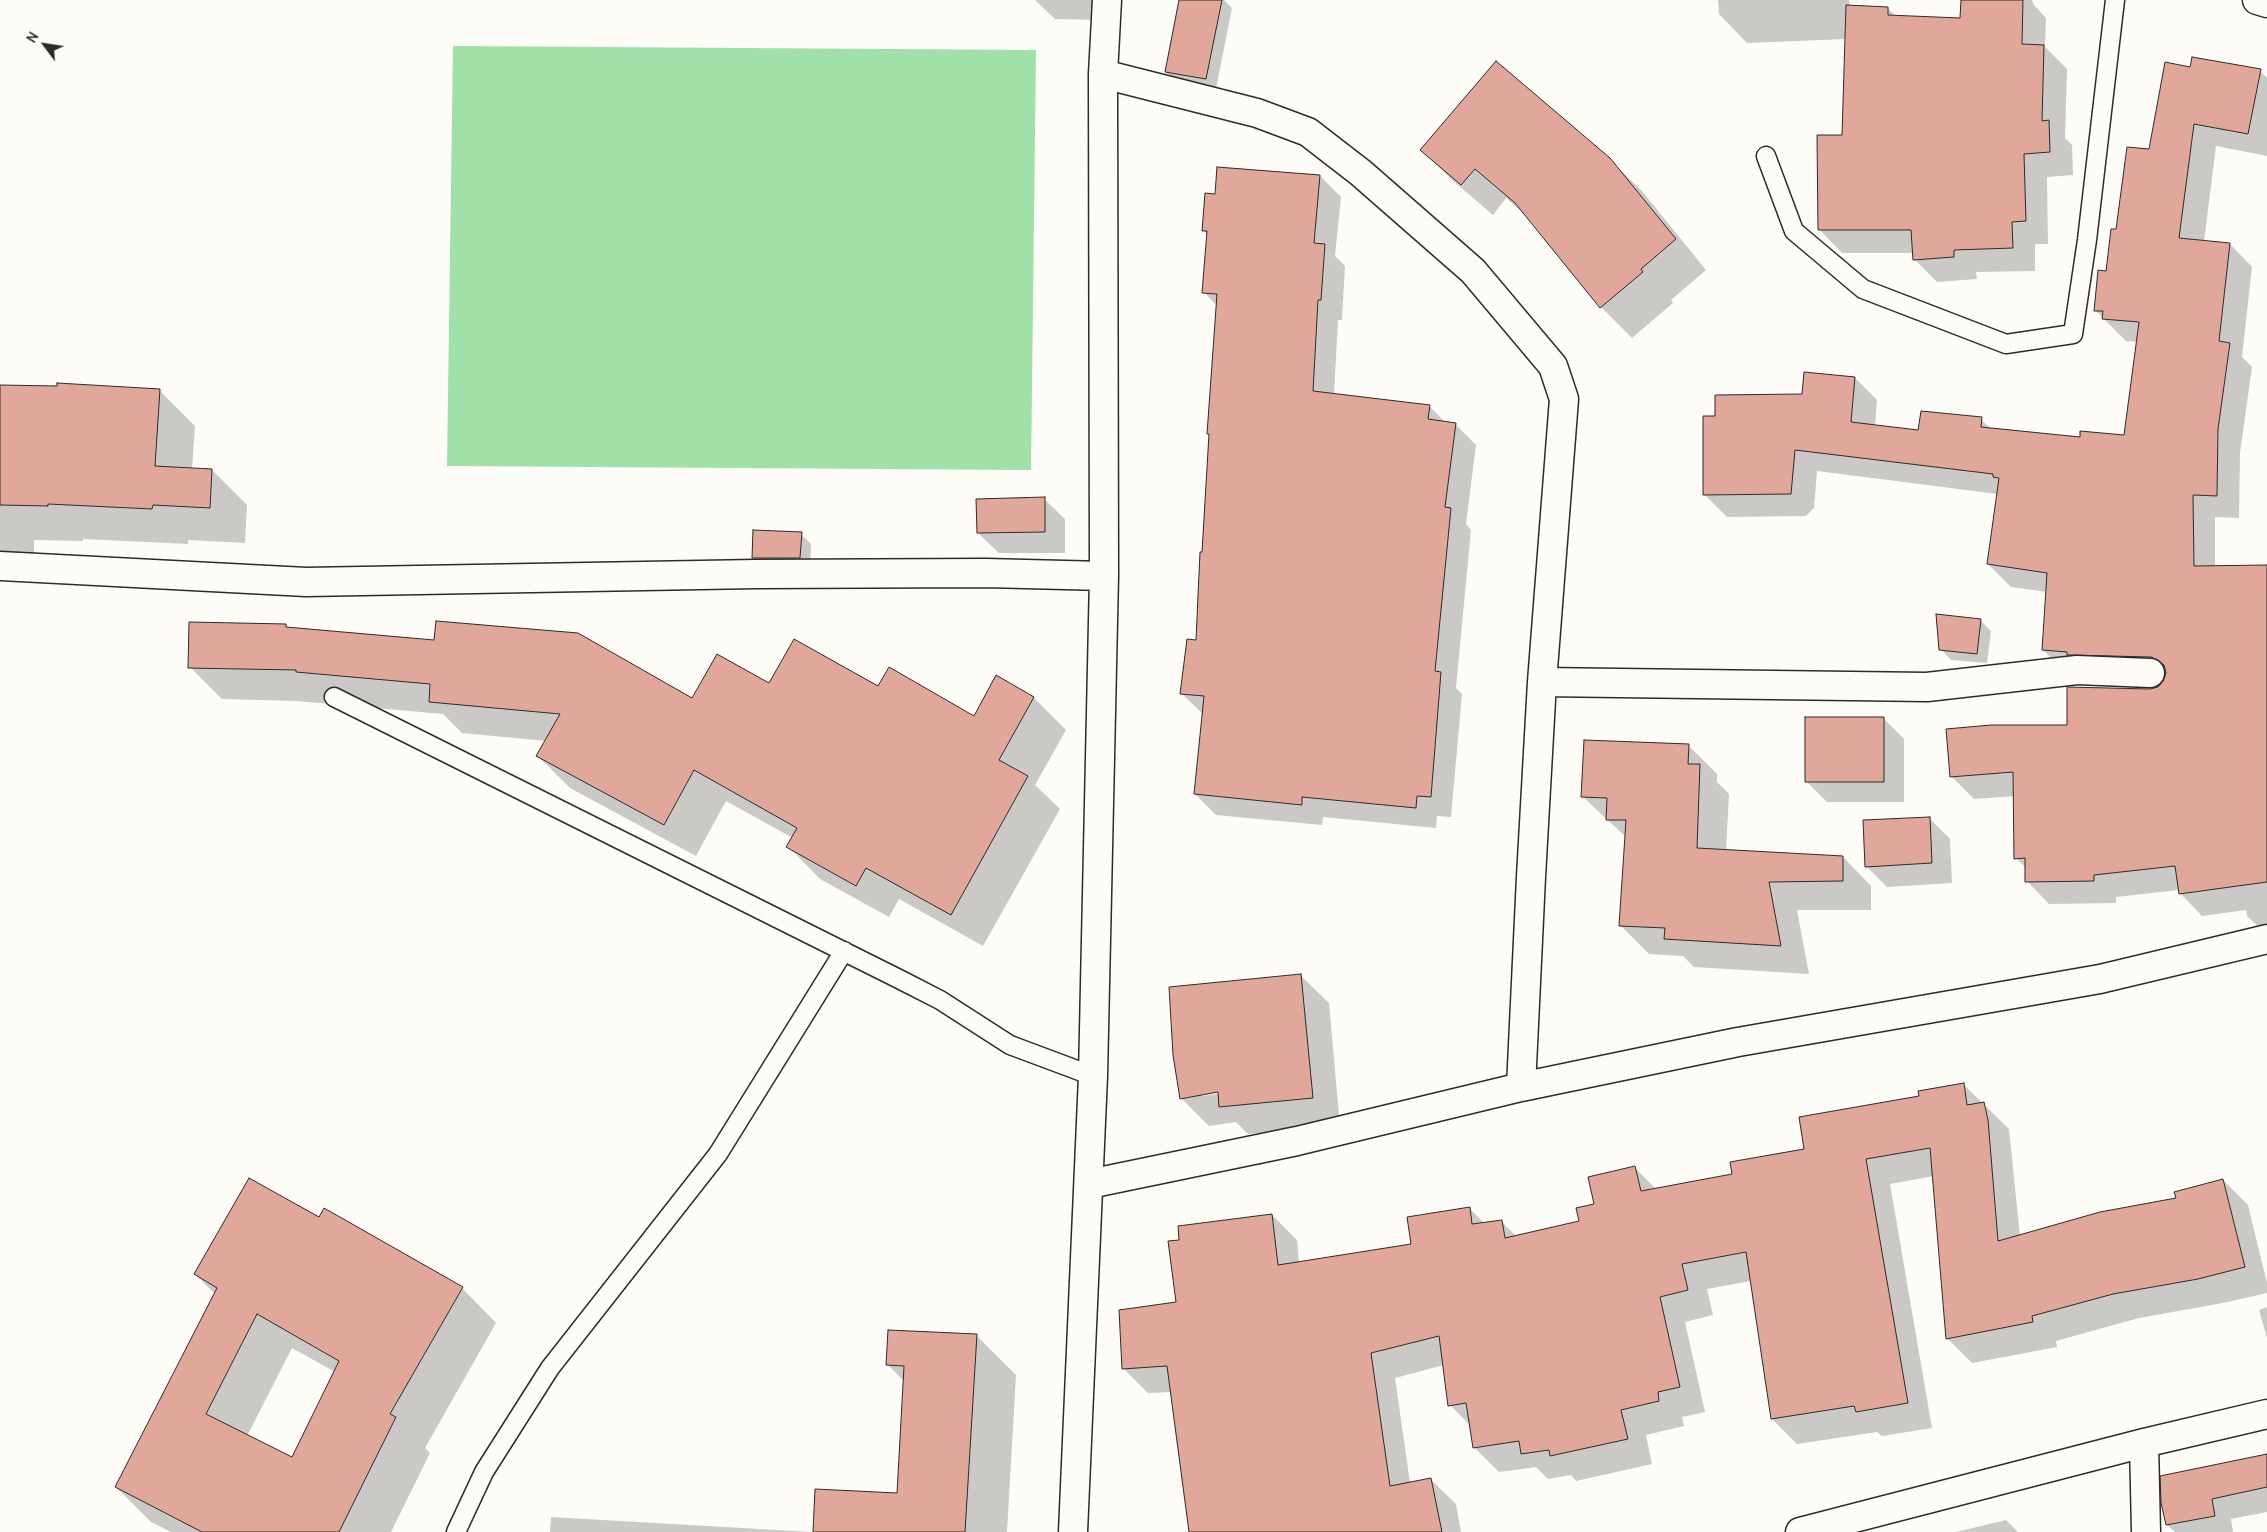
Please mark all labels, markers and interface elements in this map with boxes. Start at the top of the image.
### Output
north arrow [20,20,70,70]
text: N [22,28,42,46]

